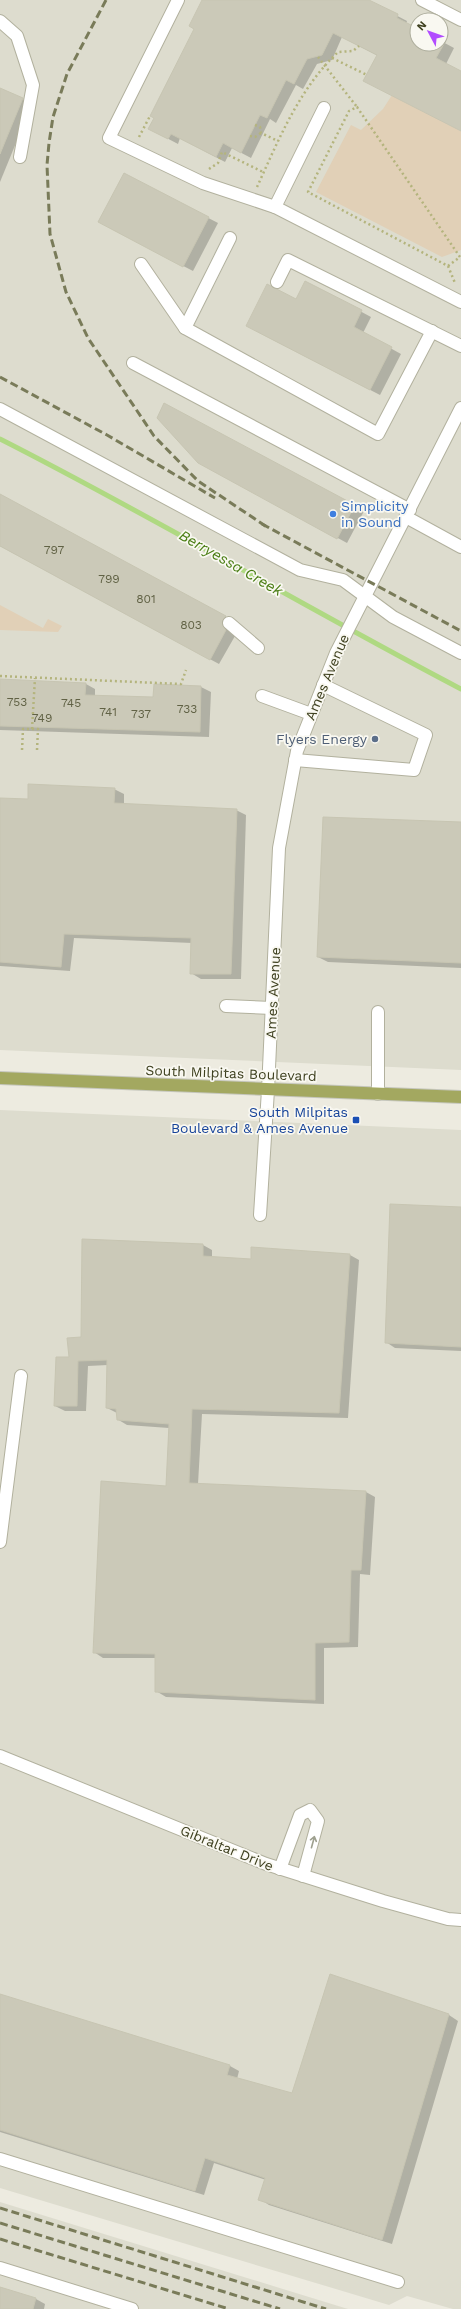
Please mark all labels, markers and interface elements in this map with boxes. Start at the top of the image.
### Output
north arrow [409,12,449,52]
text: N [414,18,429,33]
place label: Simplicity in Sound [341,498,409,530]
marker: Simplicity in Sound [328,509,338,519]
water label: Berryessa Creek [176,526,287,600]
house number: 797 [44,543,65,557]
house number: 799 [98,572,120,586]
house number: 801 [136,592,156,606]
house number: 803 [180,618,202,632]
street label: Ames Avenue [302,632,352,722]
house number: 753 [7,695,27,709]
house number: 745 [61,696,81,710]
house number: 733 [177,702,197,716]
house number: 741 [99,705,117,719]
house number: 737 [131,707,151,721]
house number: 749 [32,711,52,725]
place label: Flyers Energy [276,731,368,747]
marker: Flyers Energy [370,734,380,744]
street label: Ames Avenue [263,947,283,1039]
street label: South Milpitas Boulevard [145,1062,317,1084]
place label: South Milpitas Boulevard & Ames Avenue [171,1104,348,1136]
marker: South Milpitas Boulevard & Ames Avenue [351,1115,361,1125]
street label: Gibraltar Drive [178,1822,276,1874]
one-way arrow [309,1836,317,1849]

